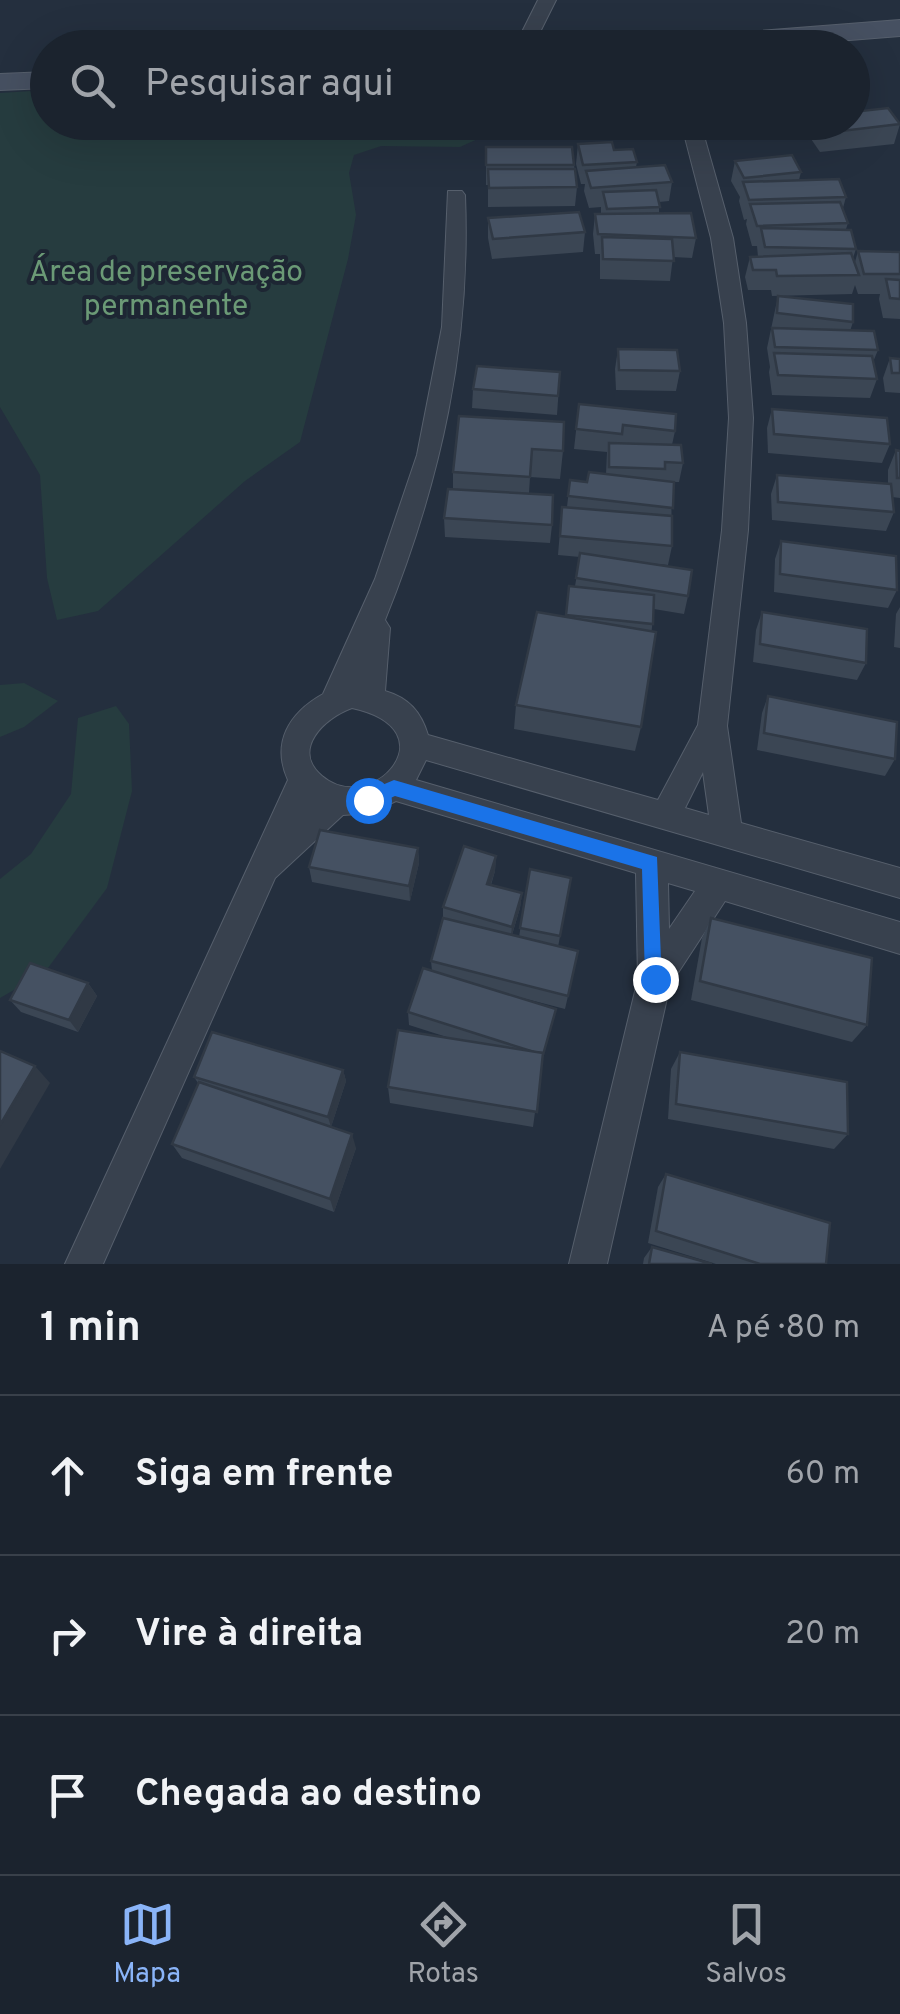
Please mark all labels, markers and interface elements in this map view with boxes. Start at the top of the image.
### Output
search box [30,30,870,140]
icon: search [65,58,120,113]
text: Pesquisar aqui [145,61,394,110]
park label: Área de preservação permanente [29,253,303,326]
route start [346,778,392,824]
route end [633,957,679,1003]
text: 1 min [40,1303,141,1356]
text: A pé · 80 m [707,1309,860,1349]
icon: ahead [40,1448,95,1503]
text: Siga em frente [135,1451,394,1500]
text: 60 m [786,1455,860,1495]
icon: right [40,1608,95,1663]
text: Vire à direita [135,1611,363,1660]
text: 20 m [785,1615,860,1655]
icon: arrive [40,1768,95,1823]
text: Chegada ao destino [135,1771,482,1820]
tab: Mapa [113,1897,181,1993]
tab: Rotas [407,1897,479,1993]
tab: Salvos [705,1897,787,1993]

